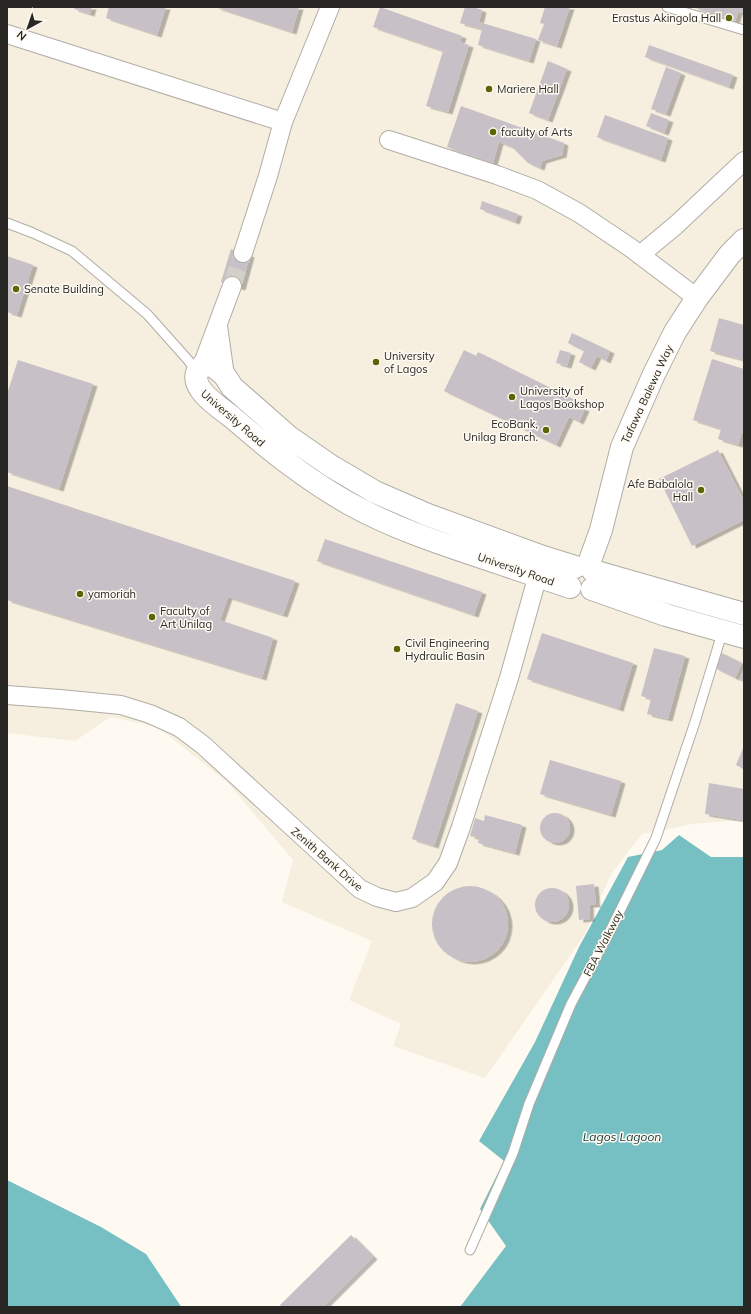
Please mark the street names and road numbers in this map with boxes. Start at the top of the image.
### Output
street label: Tafawa Balewa Way [618,342,676,445]
street label: University Road [198,386,268,450]
street label: University Road [476,549,556,589]
street label: Zenith Bank Drive [288,824,366,894]
street label: FBA Walkway [580,907,626,979]

